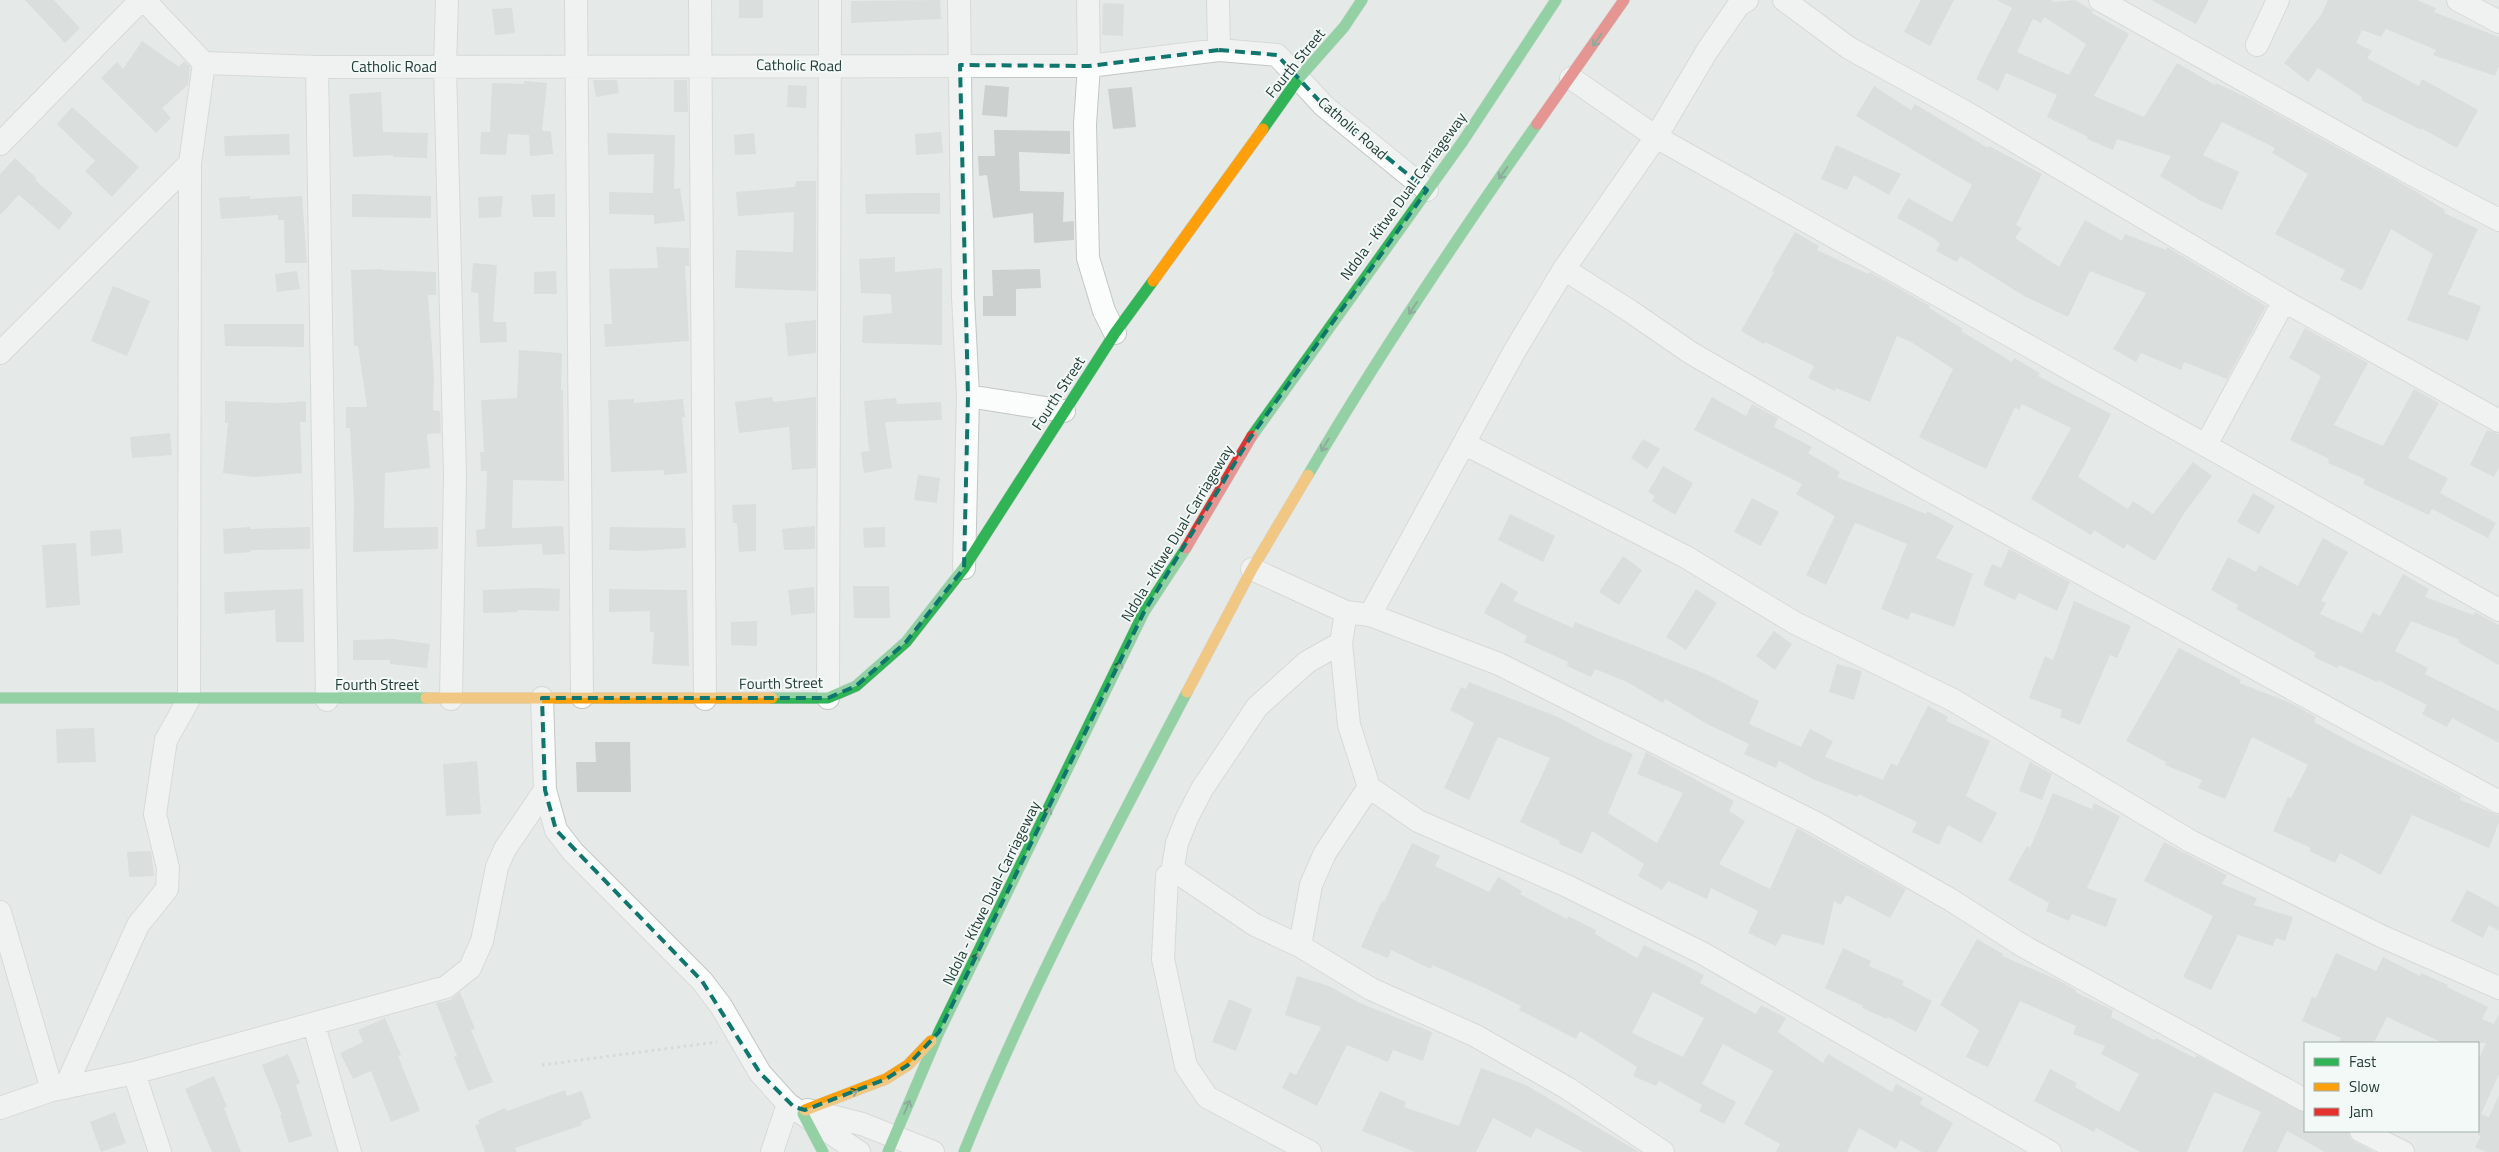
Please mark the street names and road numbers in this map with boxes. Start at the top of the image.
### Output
street label: Fourth Street [1260,23,1331,103]
street label: Catholic Road [756,53,842,77]
street label: Catholic Road [351,55,437,78]
street label: Catholic Road [1313,91,1393,165]
street label: Ndola - Kitwe Dual-Carriageway [1334,107,1472,285]
street label: Fourth Street [1025,351,1091,434]
street label: Ndola - Kitwe Dual-Carriageway [1115,440,1239,626]
street label: Fourth Street [739,671,824,695]
street label: Fourth Street [335,673,420,696]
street label: Ndola - Kitwe Dual-Carriageway [936,797,1046,989]

